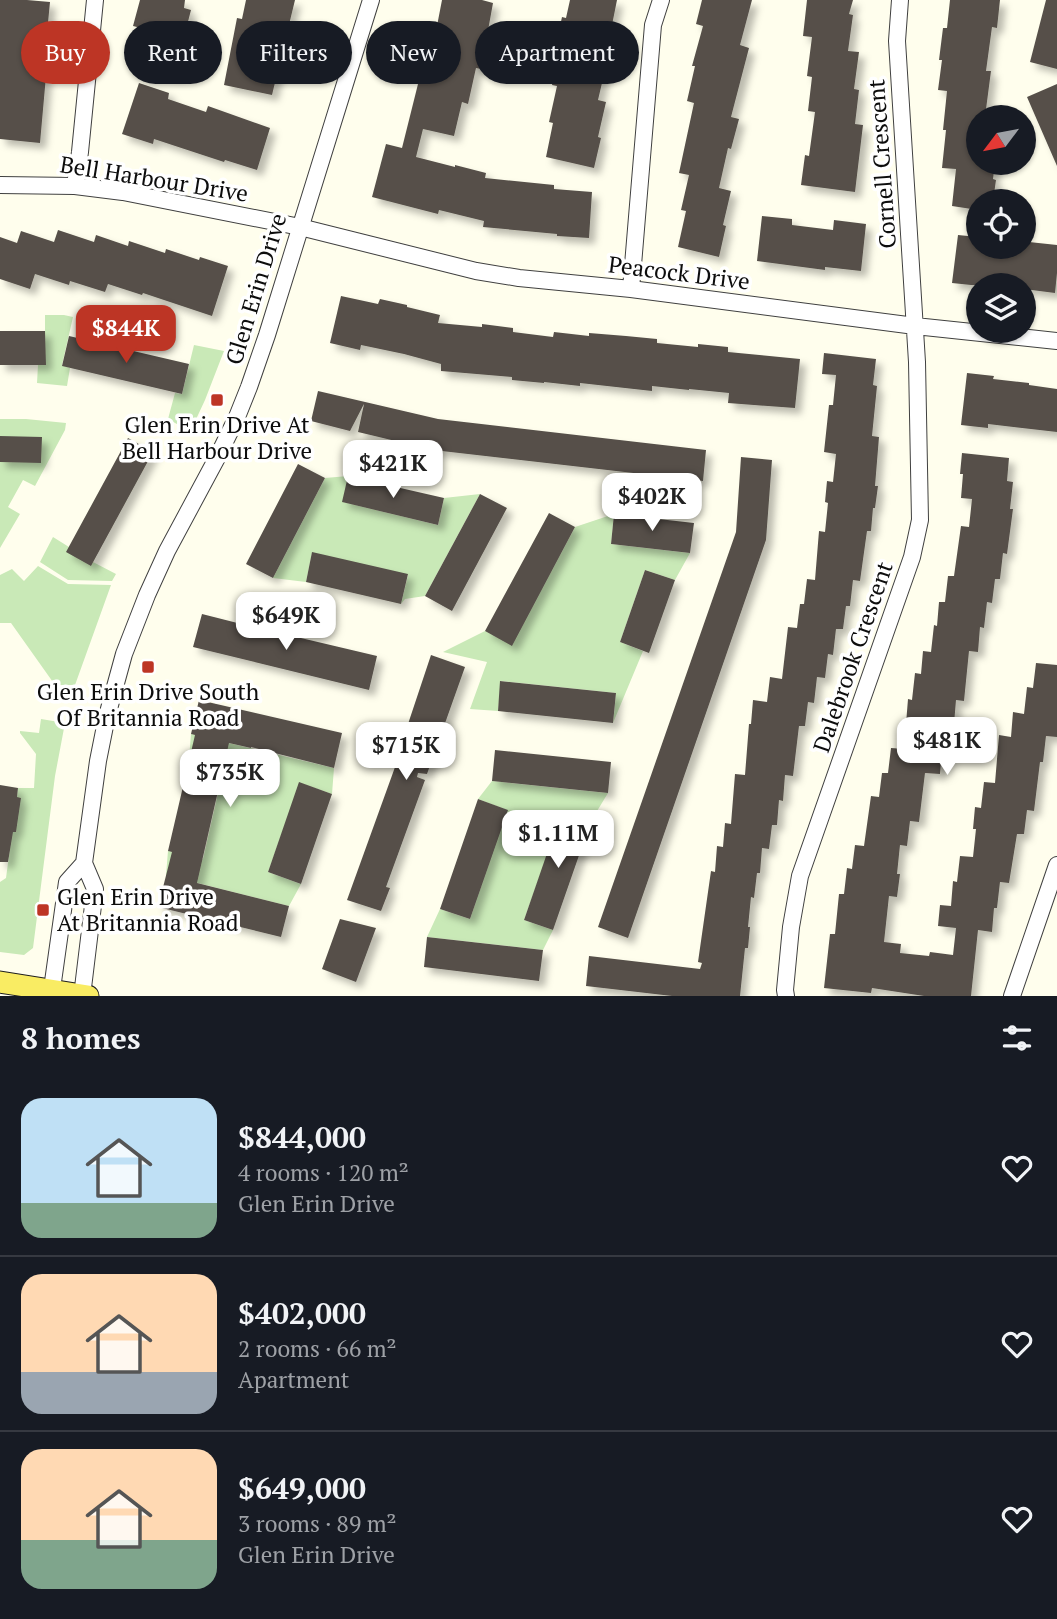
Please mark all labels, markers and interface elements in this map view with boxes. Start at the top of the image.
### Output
chip: Buy [21,21,110,84]
chip: Rent [124,21,222,84]
chip: Filters [236,21,352,84]
chip: New [366,21,461,84]
chip: Apartment [475,21,639,84]
street label: Cornell Crescent [860,78,903,250]
north arrow [966,105,1036,175]
map controls [966,105,1036,343]
street label: Bell Harbour Drive [58,148,250,209]
button: locate [966,189,1036,259]
street label: Glen Erin Drive [218,209,293,368]
street label: Peacock Drive [607,248,752,297]
button: layers [966,273,1036,343]
pin: $844K [77,306,175,365]
text: $844K [92,312,160,343]
marker: Glen Erin Drive At Bell Harbour Drive [209,392,225,408]
place label: Glen Erin Drive At Bell Harbour Drive [122,409,312,466]
pin: $421K [344,440,442,500]
text: $421K [359,447,427,478]
pin: $402K [603,474,701,533]
text: $402K [618,480,686,511]
street label: Dalebrook Crescent [805,557,900,756]
pin: $649K [237,592,335,652]
text: $649K [252,599,320,630]
marker: Glen Erin Drive South Of Britannia Road [140,659,156,675]
place label: Glen Erin Drive South Of Britannia Road [37,676,260,733]
pin: $481K [898,718,996,777]
pin: $715K [357,722,455,782]
text: $481K [913,724,981,755]
text: $715K [372,729,440,760]
pin: $735K [181,750,279,809]
text: $735K [196,756,264,787]
pin: $1.11M [501,810,615,870]
text: $1.11M [518,817,598,848]
place label: Glen Erin Drive At Britannia Road [57,881,239,938]
marker: Glen Erin Drive At Britannia Road [35,902,51,918]
text: 8 homes [21,1018,140,1058]
icon: filters [998,1019,1036,1057]
text: $844,000 [238,1117,366,1157]
icon: home [77,1126,161,1210]
icon: heart [998,1149,1036,1187]
text: 4 rooms · 120 m² [238,1157,409,1188]
text: Glen Erin Drive [238,1188,395,1219]
text: $402,000 [238,1293,366,1333]
icon: home [77,1302,161,1386]
icon: heart [998,1325,1036,1363]
text: 2 rooms · 66 m² [238,1333,397,1364]
text: Apartment [238,1364,349,1395]
text: $649,000 [238,1468,366,1508]
icon: home [77,1477,161,1561]
icon: heart [998,1500,1036,1538]
text: 3 rooms · 89 m² [238,1508,397,1539]
text: Glen Erin Drive [238,1539,395,1570]

